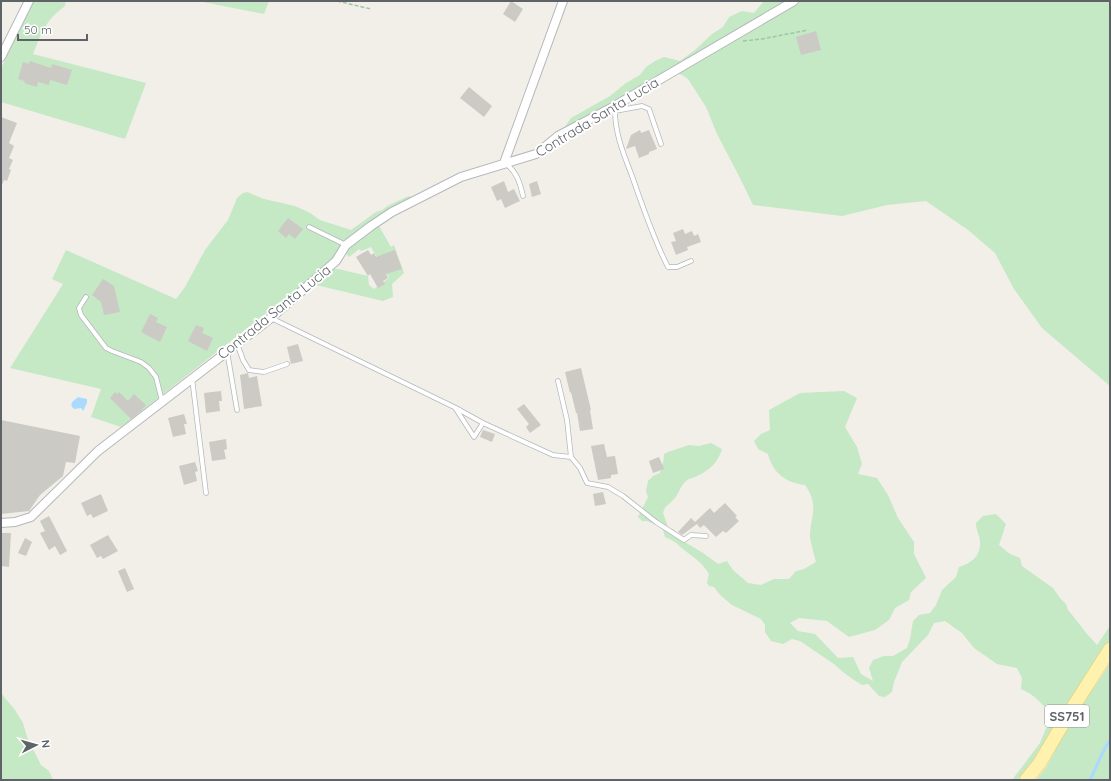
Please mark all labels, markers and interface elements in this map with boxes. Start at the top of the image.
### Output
scale bar [18,16,87,42]
text: 50 m [24,22,52,37]
street label: Contrada Santa Lucia [532,73,662,161]
street label: Contrada Santa Lucia [214,261,334,363]
road number: SS751 [1045,705,1089,727]
north arrow [16,725,56,765]
text: N [39,739,53,749]

